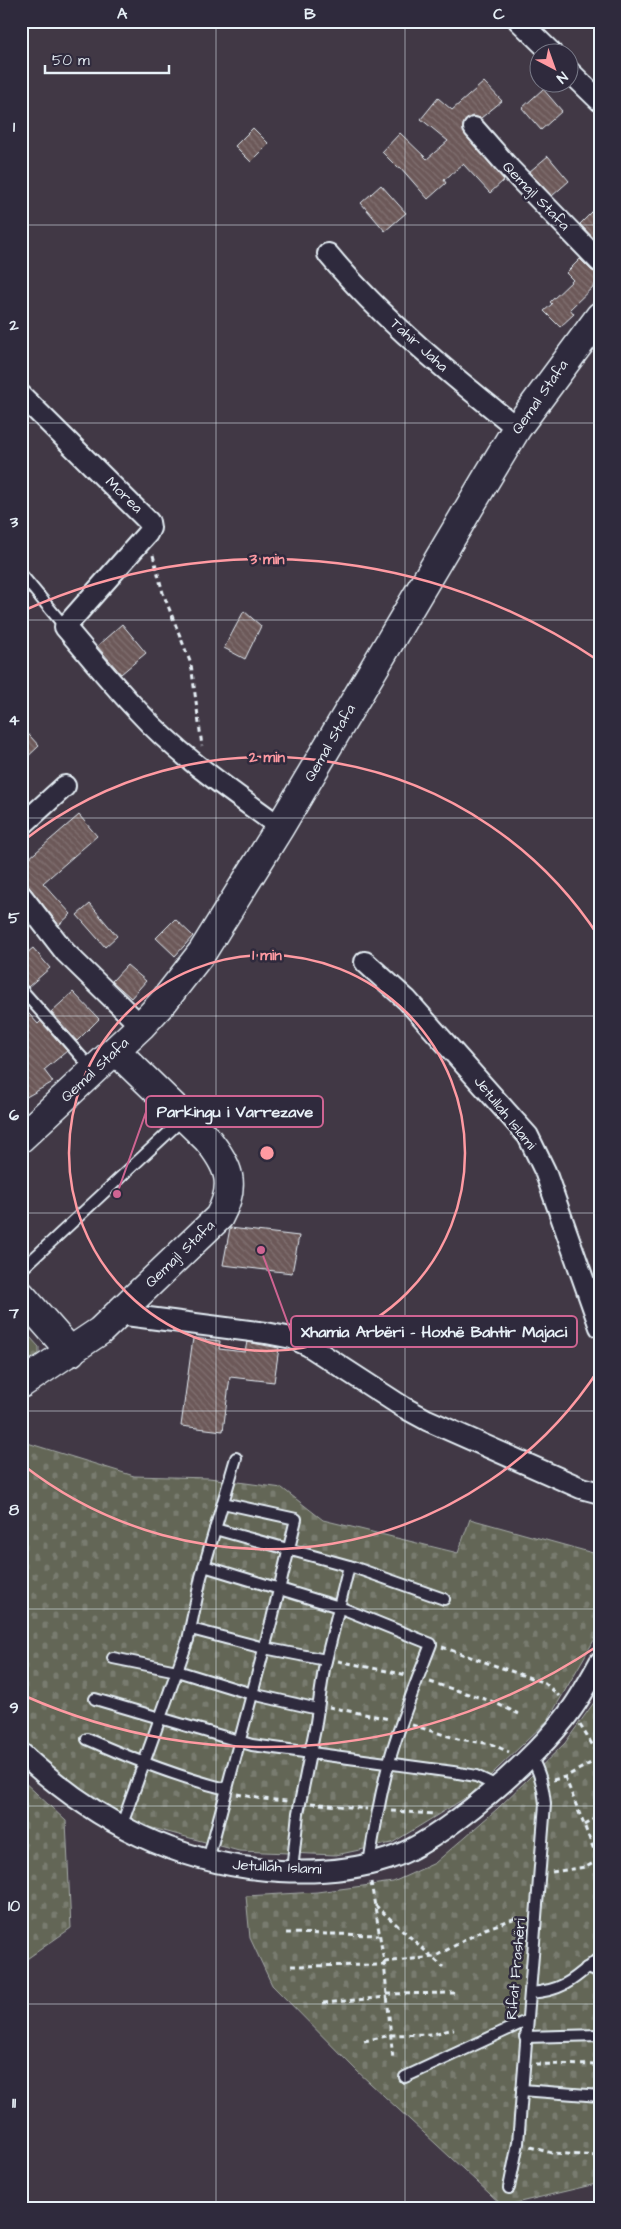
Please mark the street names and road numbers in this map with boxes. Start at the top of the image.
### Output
street label: Qemajl Stafa [498,157,575,236]
street label: Tahir Jaha [385,313,453,377]
street label: Qemal Stafa [507,355,574,438]
street label: Morea [101,472,148,518]
street label: Qemal Stafa [299,700,361,786]
street label: Qemal Stafa [56,1033,134,1107]
street label: Jetullah Islami [469,1072,542,1155]
street label: Qemajl Stafa [141,1215,220,1292]
street label: Jetullah Islami [232,1854,323,1880]
street label: Rifat Frashëri [501,1917,531,2020]

